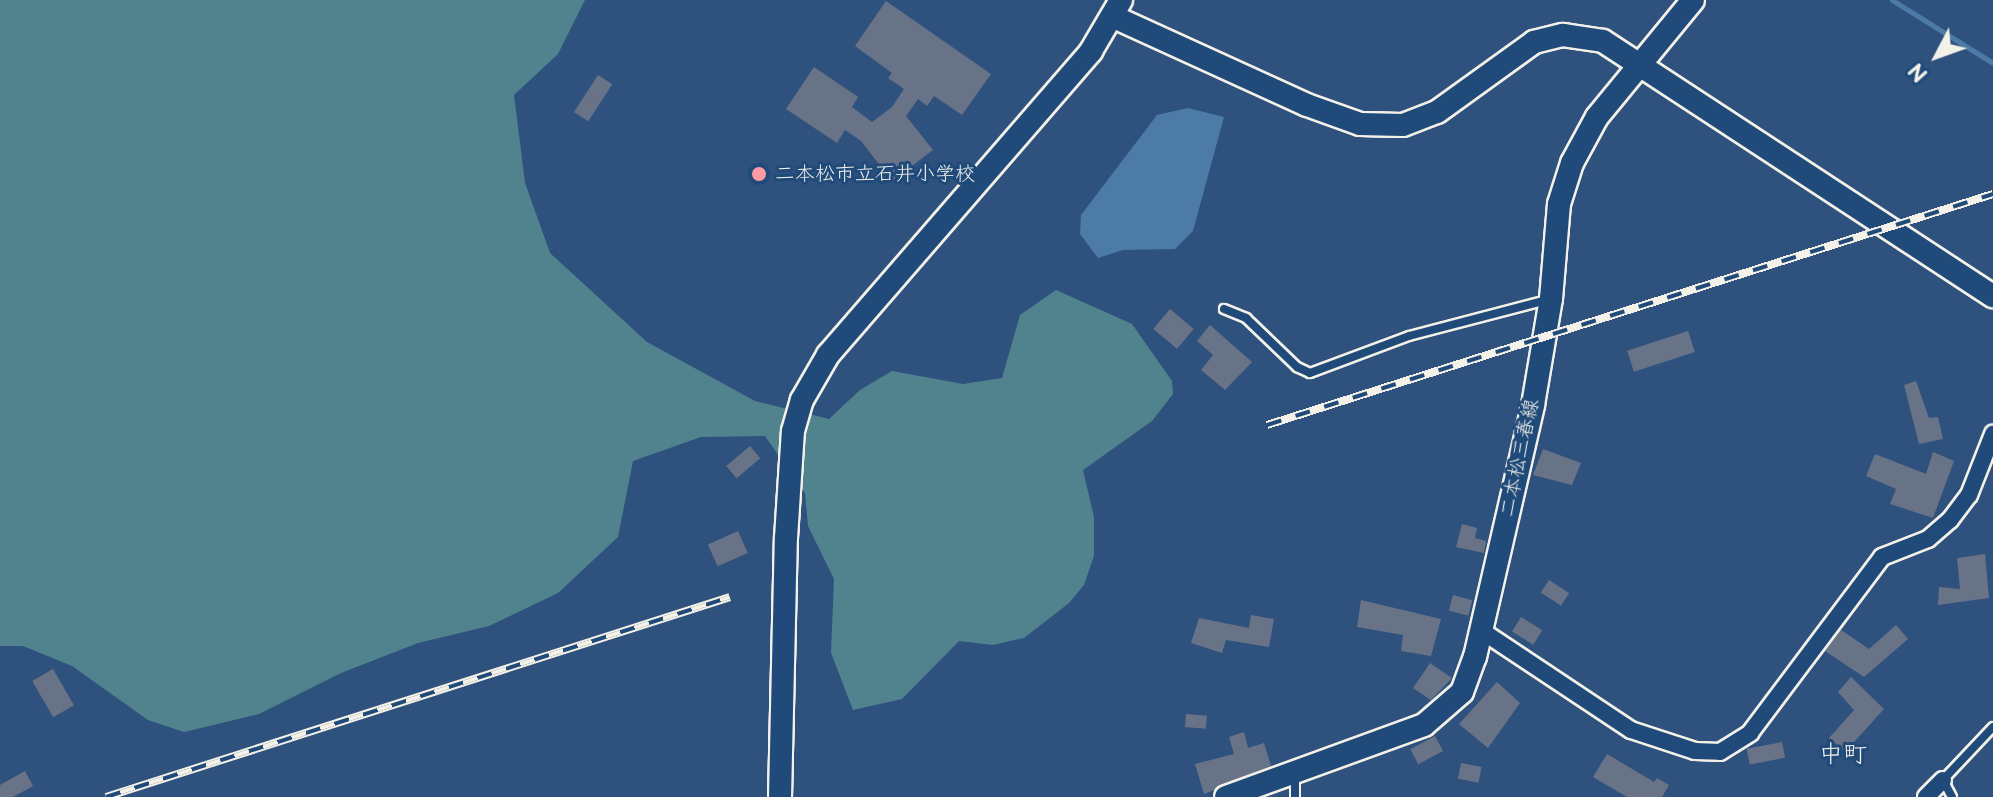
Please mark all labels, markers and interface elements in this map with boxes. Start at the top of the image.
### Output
north arrow [1897,16,1977,96]
text: N [1903,57,1934,87]
place label: 二本松市立石井小学校 [775,162,975,186]
marker: 二本松市立石井小学校 [750,165,768,183]
street label: 二本松三春線 [1496,397,1544,519]
district label: 中町 [1819,741,1867,769]

